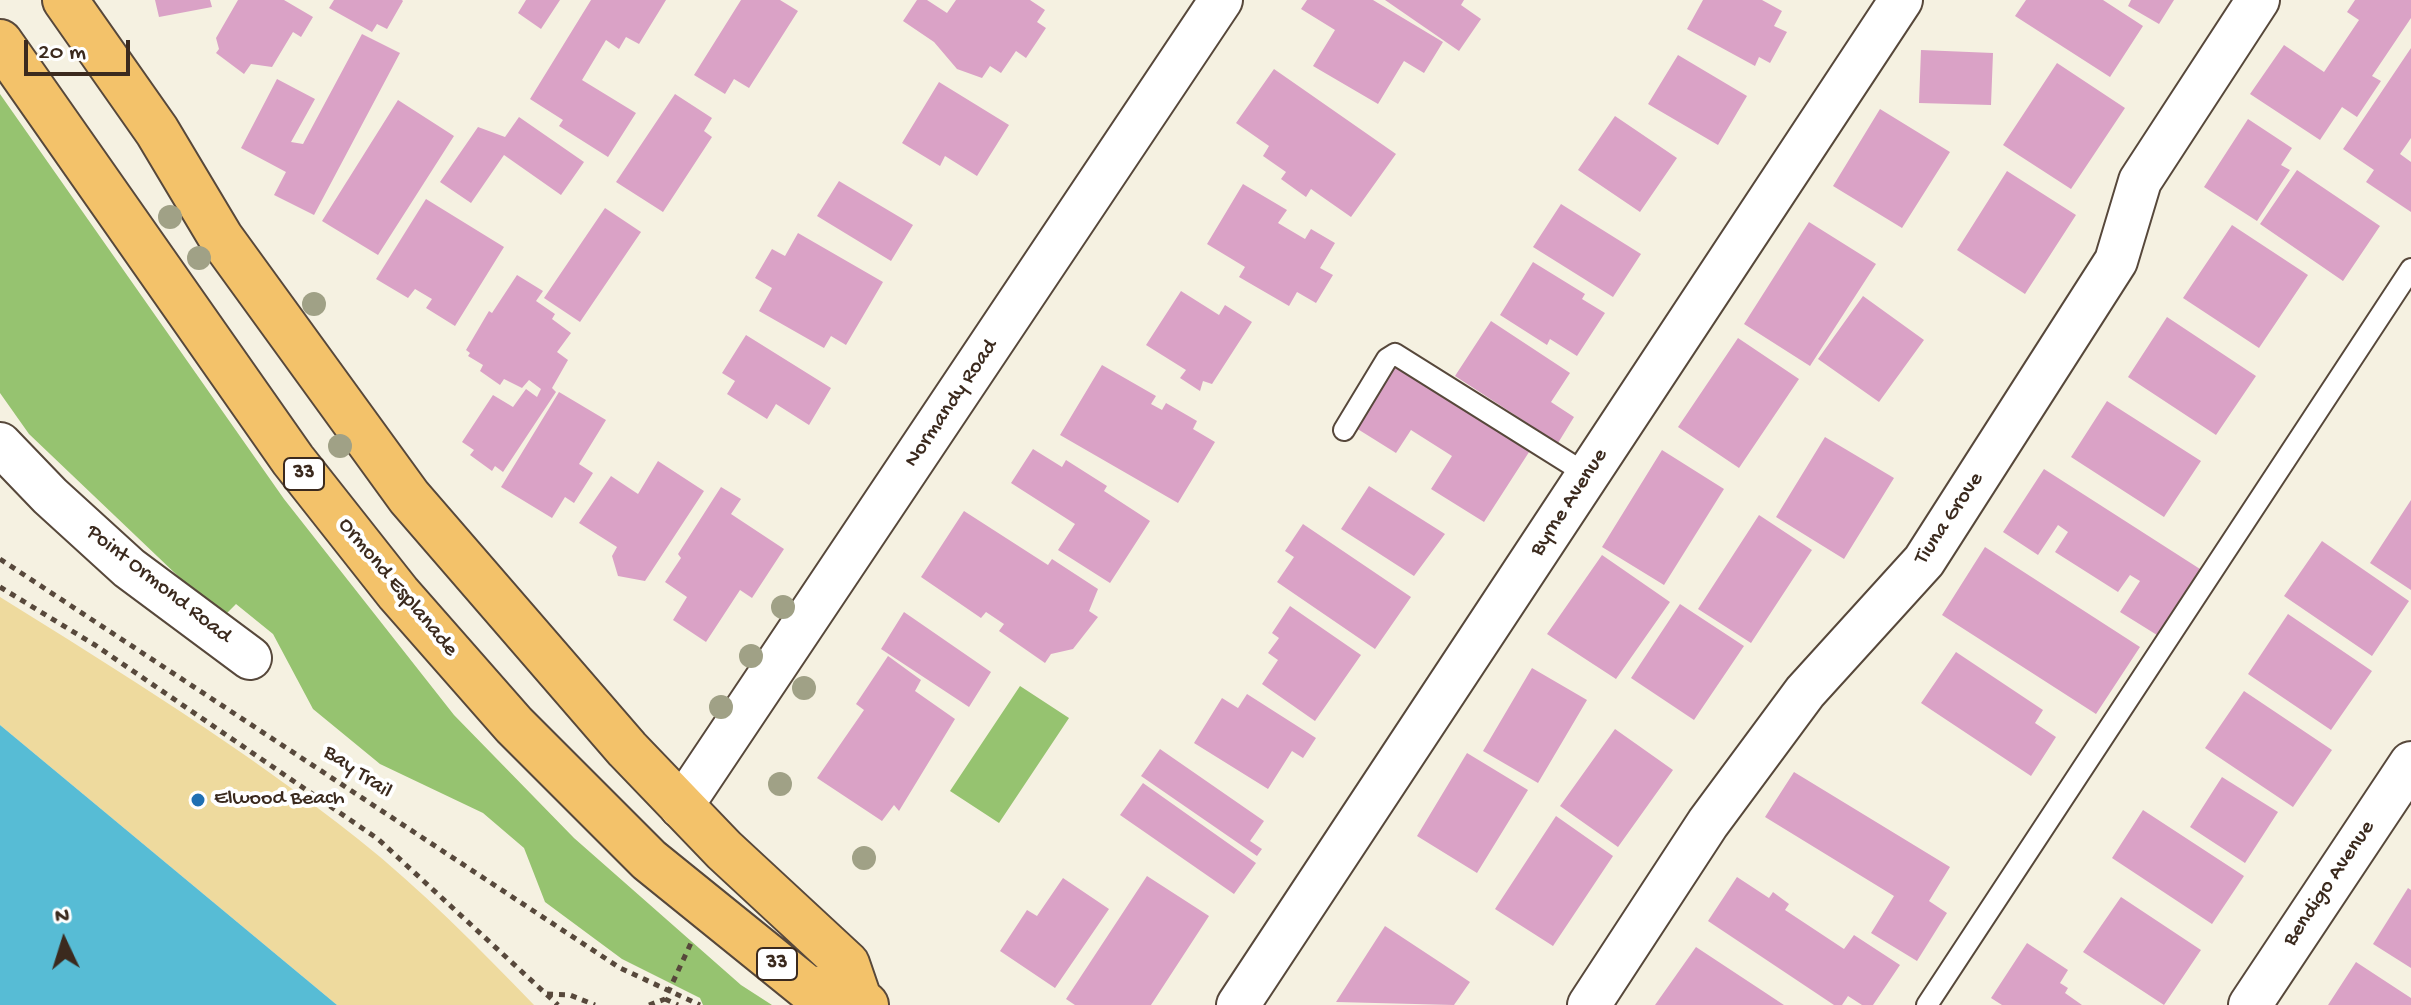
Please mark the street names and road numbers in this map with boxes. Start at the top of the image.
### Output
street label: Normandy Road [899,335,1005,473]
street label: Byrne Avenue [1525,444,1615,562]
road number: 33 [284,458,324,490]
street label: Tiuna Grove [1910,468,1990,570]
street label: Ormond Esplanade [331,513,463,663]
street label: Point Ormond Road [80,520,236,650]
street label: Bay Trail [317,740,397,806]
street label: Bendigo Avenue [2278,816,2382,952]
road number: 33 [757,948,797,980]

